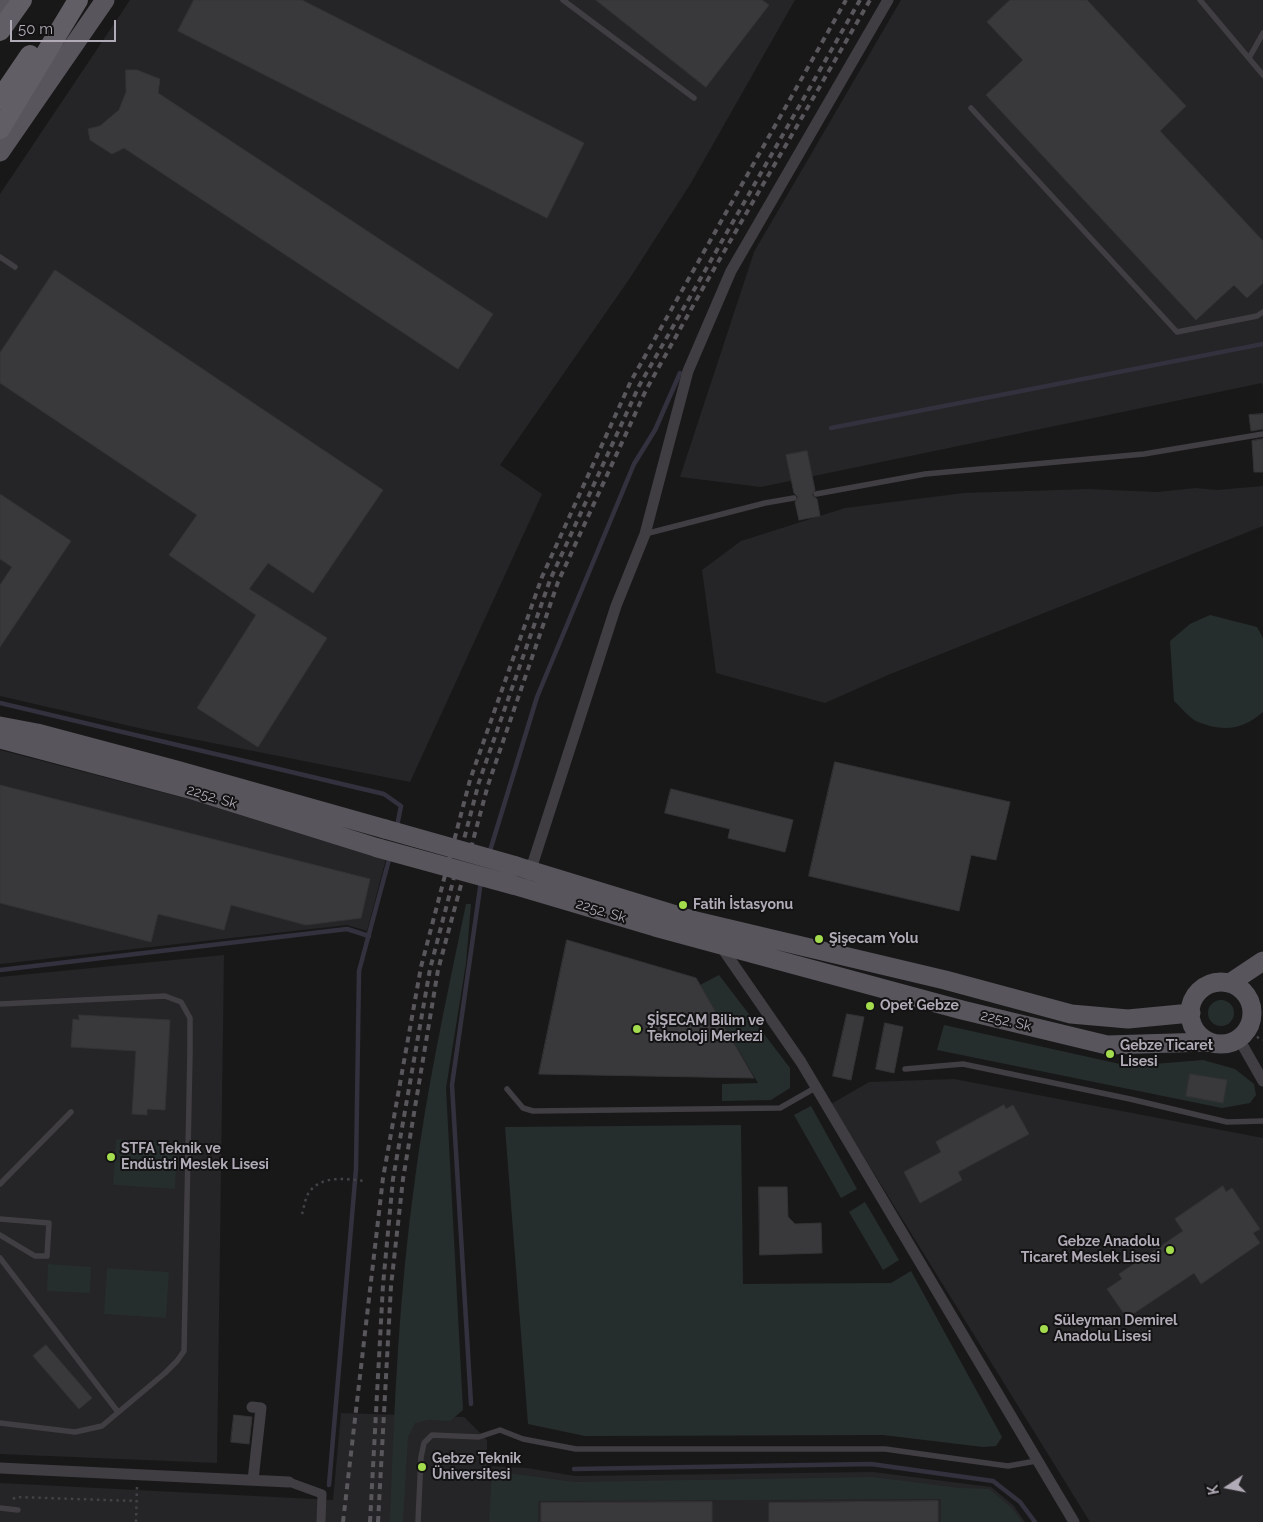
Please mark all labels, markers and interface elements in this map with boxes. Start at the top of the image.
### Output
scale bar [12,10,119,42]
text: 50 m [18,20,53,38]
street label: 2252. Sk [185,781,239,813]
street label: 2252. Sk [574,895,628,927]
place label: Fatih İstasyonu [693,897,793,913]
marker: Fatih İstasyonu [677,899,689,911]
place label: Şişecam Yolu [829,931,918,947]
marker: Şişecam Yolu [813,933,825,945]
place label: Opet Gebze [880,998,959,1014]
marker: Opet Gebze [864,1000,876,1012]
street label: 2252. Sk [979,1007,1033,1035]
place label: ŞİŞECAM Bilim ve Teknoloji Merkezi [647,1013,764,1046]
marker: ŞİŞECAM Bilim ve Teknoloji Merkezi [631,1023,643,1035]
place label: Gebze Ticaret Lisesi [1120,1038,1213,1070]
marker: Gebze Ticaret Lisesi [1104,1048,1116,1060]
place label: STFA Teknik ve Endüstri Meslek Lisesi [121,1141,269,1174]
marker: STFA Teknik ve Endüstri Meslek Lisesi [105,1151,117,1163]
place label: Gebze Anadolu Ticaret Meslek Lisesi [1021,1234,1160,1266]
marker: Gebze Anadolu Ticaret Meslek Lisesi [1164,1244,1176,1256]
place label: Süleyman Demirel Anadolu Lisesi [1054,1313,1178,1345]
marker: Süleyman Demirel Anadolu Lisesi [1038,1323,1050,1335]
place label: Gebze Teknik Üniversitesi [432,1451,521,1484]
marker: Gebze Teknik Üniversitesi [416,1461,428,1473]
north arrow [1203,1462,1253,1512]
text: K [1205,1484,1222,1496]

